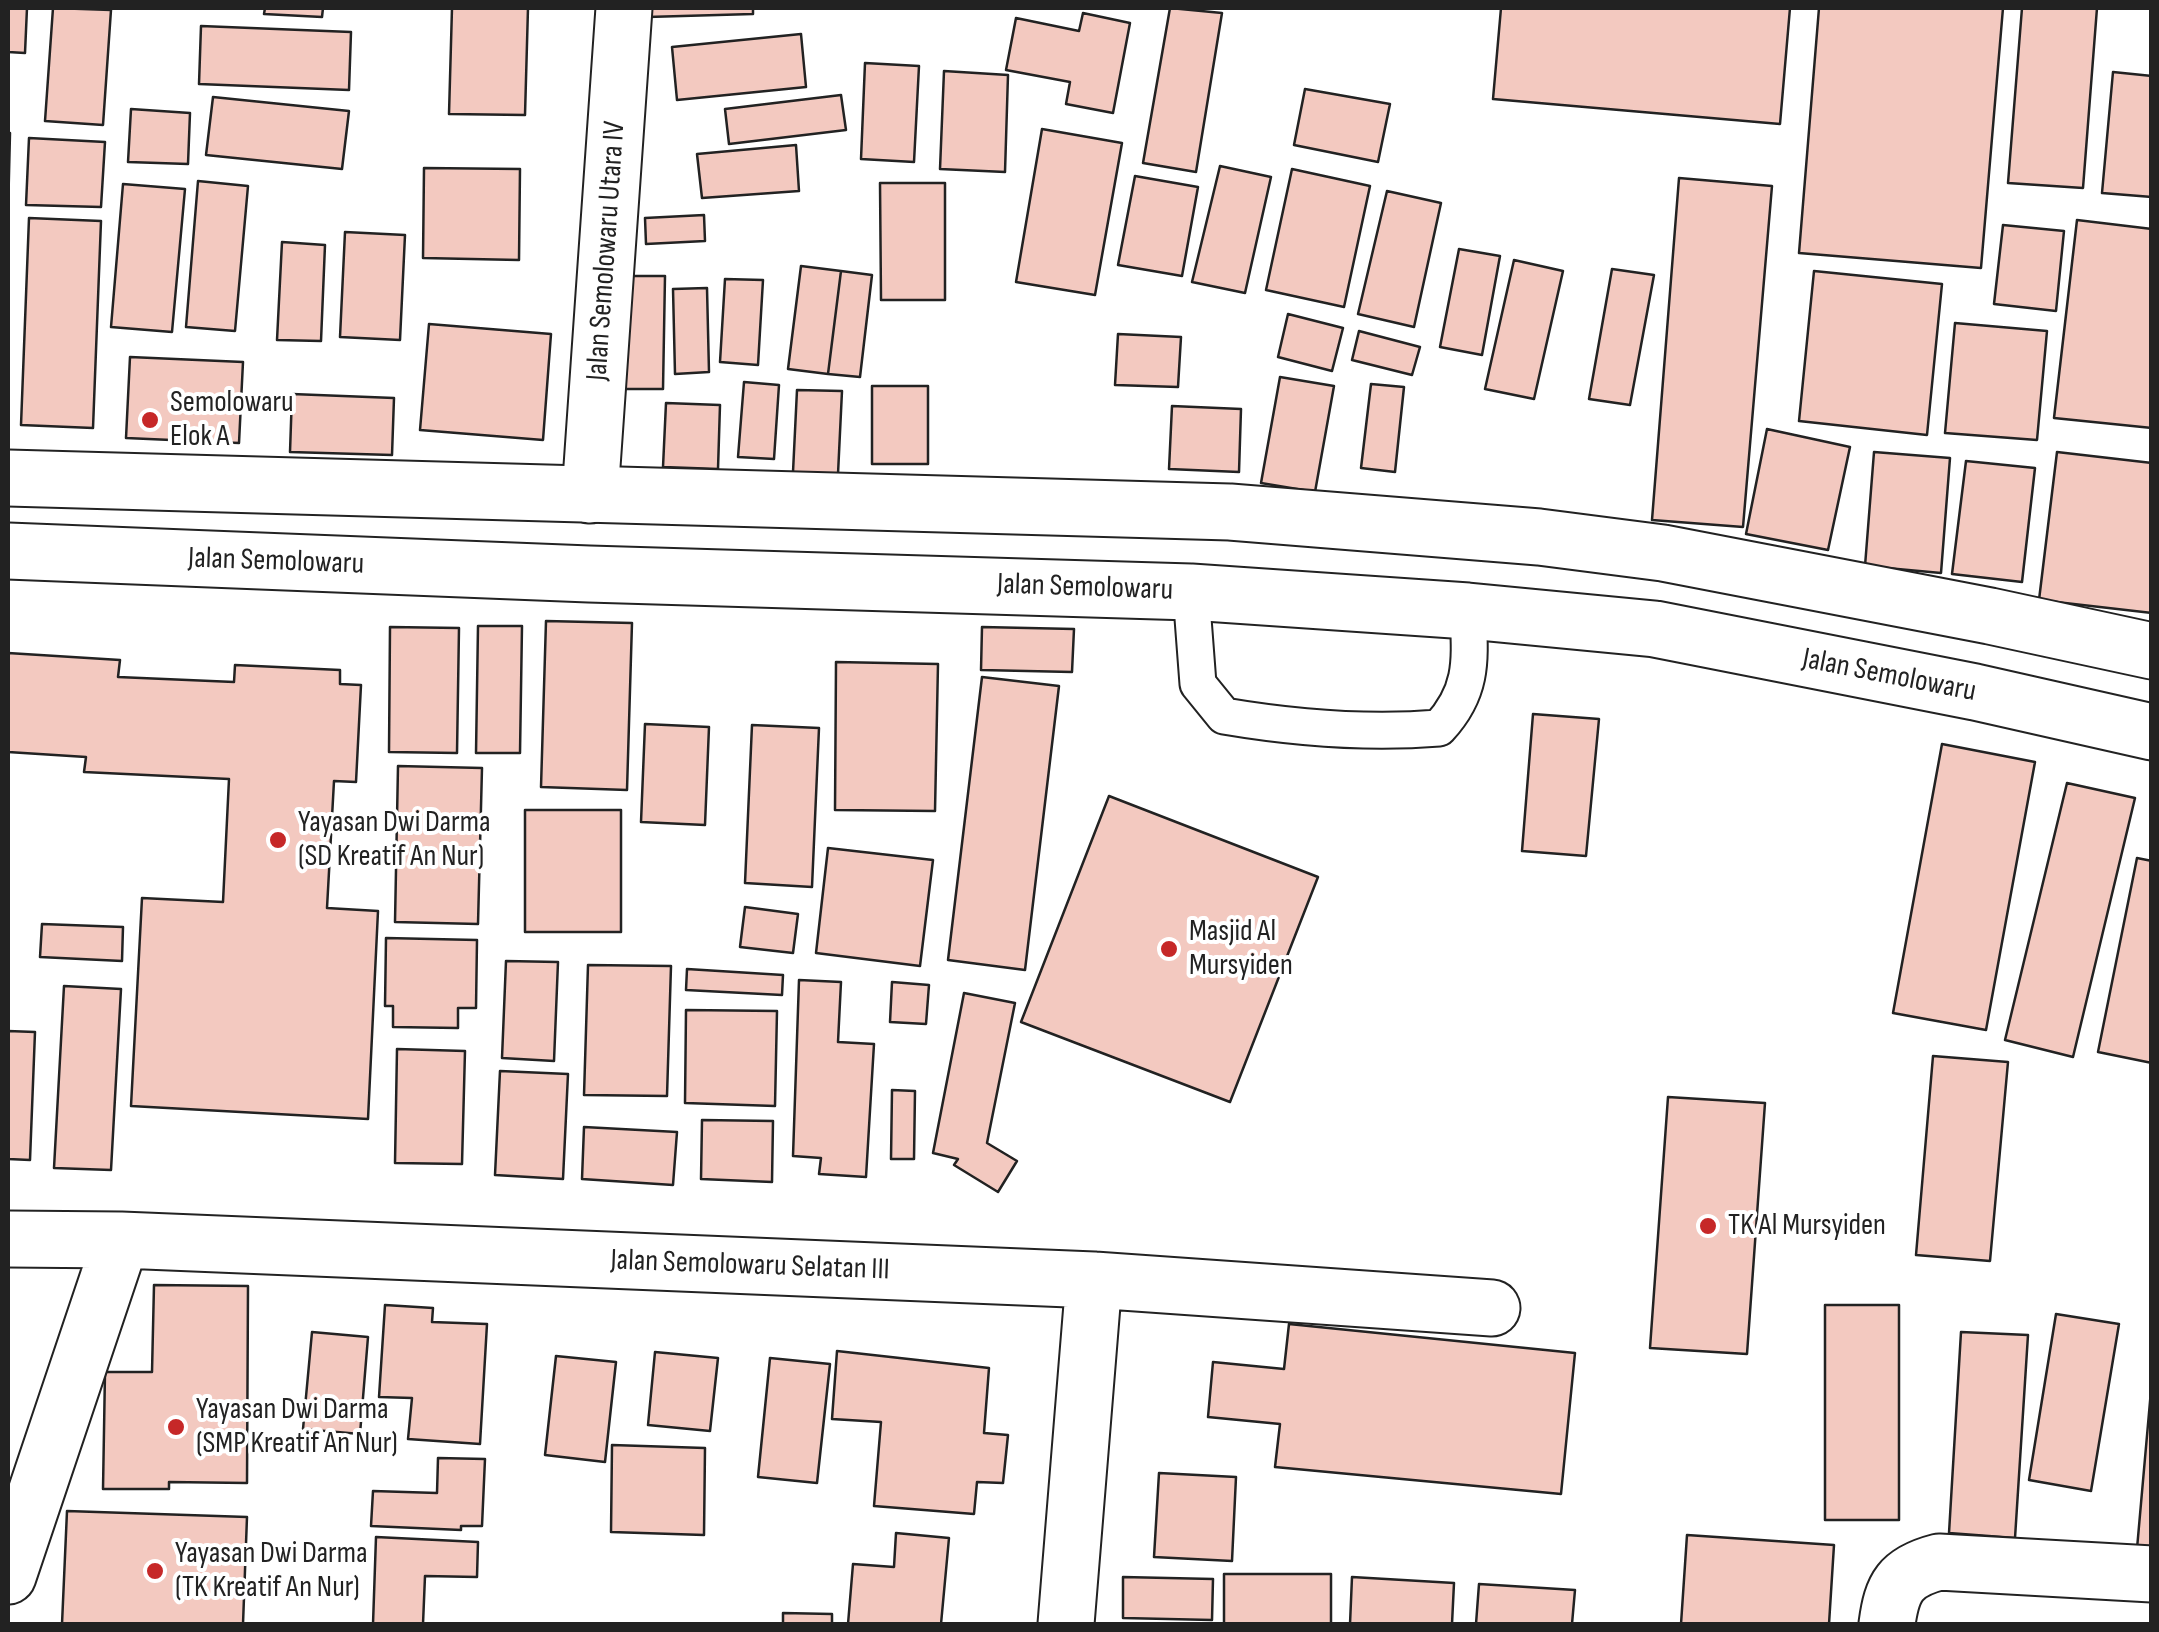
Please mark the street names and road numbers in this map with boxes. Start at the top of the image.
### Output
street label: Jalan Semolowaru Utara IV [580,120,634,382]
street label: Jalan Semolowaru [187,541,365,583]
street label: Jalan Semolowaru [996,567,1174,609]
street label: Jalan Semolowaru [1799,642,1979,710]
street label: Jalan Semolowaru Selatan III [610,1243,890,1289]

